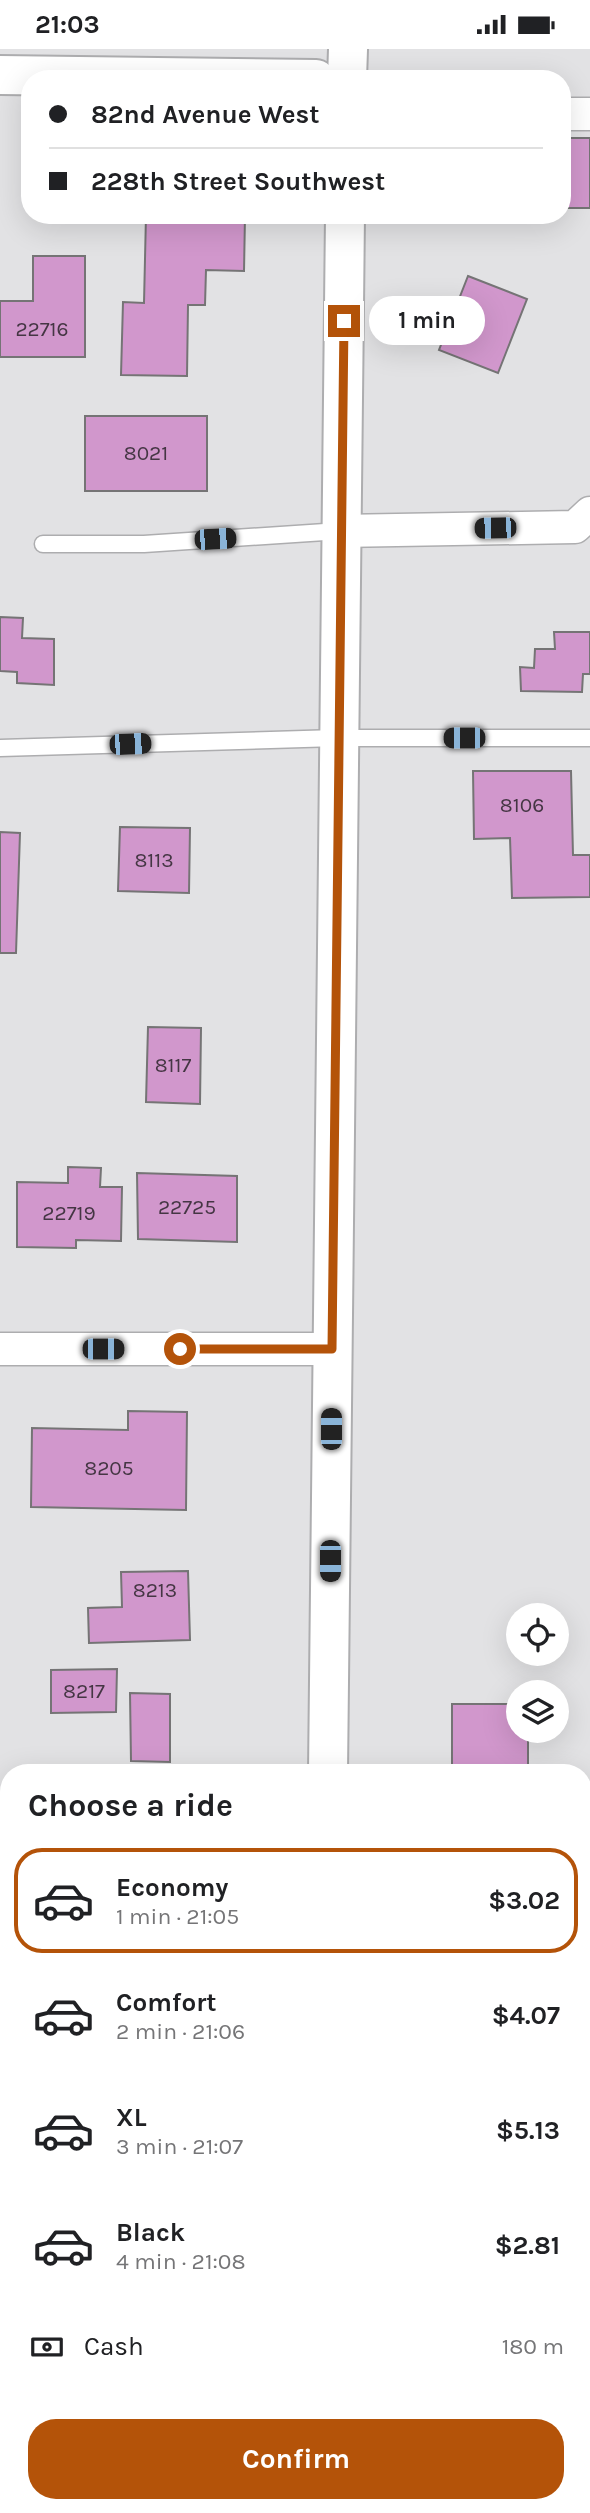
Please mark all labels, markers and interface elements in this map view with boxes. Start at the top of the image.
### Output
text: 21:03 [35,9,100,40]
text: 82nd Avenue West [91,99,319,130]
text: 228th Street Southwest [91,166,385,197]
callout: 1 min [368,296,484,345]
route end [328,305,360,337]
text: 1 min [398,307,456,334]
house number: 22716 [15,317,69,341]
house number: 8021 [124,441,168,465]
car [474,517,517,539]
car [194,527,237,551]
car [444,728,486,749]
car [109,733,152,755]
house number: 8106 [500,793,544,817]
house number: 8113 [134,848,174,872]
house number: 8117 [155,1053,191,1077]
house number: 22725 [158,1195,216,1219]
house number: 22719 [42,1201,96,1225]
route start [164,1333,196,1365]
car [83,1339,125,1360]
car [321,1408,342,1450]
house number: 8205 [84,1456,134,1480]
car [320,1540,341,1582]
house number: 8213 [133,1578,177,1602]
map controls [506,1603,569,1743]
button: locate [506,1603,569,1666]
house number: 8217 [63,1679,105,1703]
button: layers [506,1680,569,1743]
text: Choose a ride [28,1787,233,1824]
icon: car [32,1869,95,1932]
text: Economy [116,1872,228,1903]
text: $3.02 [488,1885,560,1916]
text: 1 min · 21:05 [116,1903,239,1930]
icon: car [32,1984,95,2047]
text: Comfort [116,1987,217,2018]
text: $4.07 [492,2000,560,2031]
text: 2 min · 21:06 [116,2018,245,2045]
icon: car [32,2099,95,2162]
text: XL [116,2102,147,2133]
text: $5.13 [496,2115,560,2146]
text: 3 min · 21:07 [116,2133,243,2160]
icon: car [32,2214,95,2277]
text: Black [116,2217,185,2248]
text: $2.81 [495,2230,560,2261]
text: 4 min · 21:08 [116,2248,246,2275]
icon: cash [28,2328,66,2366]
text: Cash [84,2331,144,2362]
text: 180 m [502,2333,564,2360]
button: Confirm [28,2419,564,2499]

